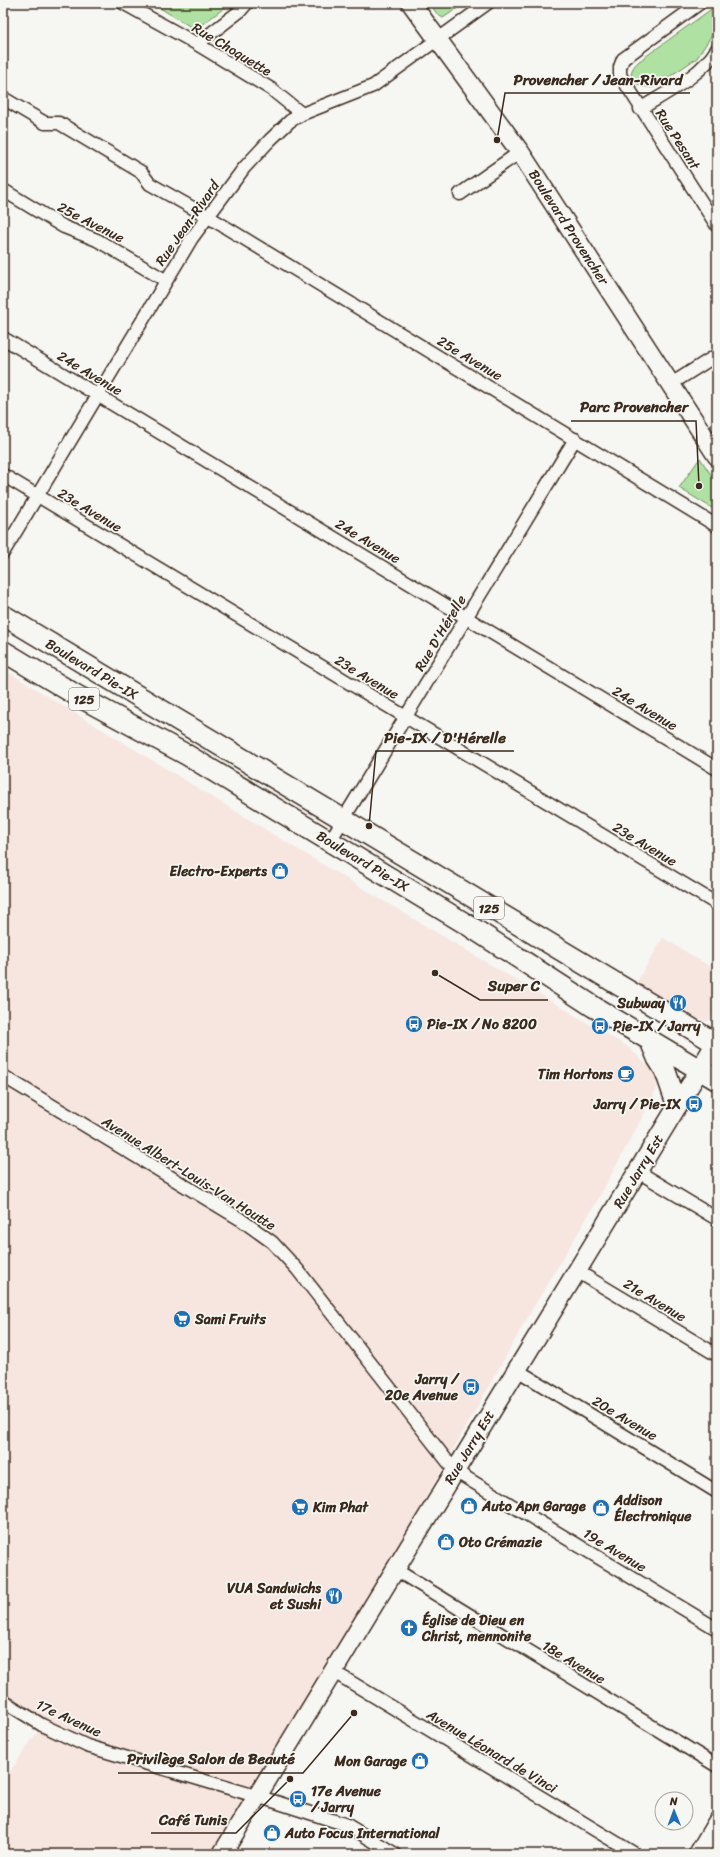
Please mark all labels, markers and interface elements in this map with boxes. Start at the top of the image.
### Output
street label: Rue Choquette [187,16,277,83]
callout: Provencher / Jean-Rivard [505,66,690,93]
text: Provencher / Jean-Rivard [514,67,684,93]
street label: Rue Pesant [648,104,707,176]
street label: Boulevard Provencher [522,164,616,291]
street label: Rue Jean-Rivard [148,174,227,271]
street label: 25e Avenue [53,195,129,250]
street label: 25e Avenue [432,329,507,388]
street label: 24e Avenue [52,344,127,403]
callout: Parc Provencher [571,394,696,421]
text: Parc Provencher [580,394,690,420]
street label: 23e Avenue [53,481,127,540]
street label: 24e Avenue [330,512,405,571]
street label: Rue D'Hérelle [408,590,473,676]
street label: Boulevard Pie-IX [40,632,143,707]
street label: 23e Avenue [330,648,404,707]
street label: 24e Avenue [607,679,682,738]
road number: 125 [69,688,99,710]
callout: Pie-IX / D'Hérelle [376,724,514,751]
text: Pie-IX / D'Hérelle [384,725,506,751]
street label: 23e Avenue [608,815,682,874]
street label: Boulevard Pie-IX [311,824,414,899]
place label: Electro-Experts [169,859,267,884]
shop icon: Electro-Experts [270,861,290,881]
road number: 125 [474,897,504,919]
callout: Super C [480,973,548,1000]
text: Super C [487,973,541,999]
place label: Subway [616,991,666,1016]
restaurant icon: Subway [668,993,688,1013]
place label: Pie-IX / No 8200 [427,1012,537,1037]
bus stop icon: Pie-IX / No 8200 [404,1014,424,1034]
place label: Pie-IX / Jarry [613,1014,701,1039]
bus stop icon: Pie-IX / Jarry [590,1016,610,1036]
place label: Tim Hortons [538,1062,614,1087]
cafe icon: Tim Hortons [616,1064,636,1084]
place label: Jarry / Pie-IX [593,1092,682,1117]
bus stop icon: Jarry / Pie-IX [684,1094,704,1114]
street label: Avenue Albert-Louis-Van Houtte [96,1109,281,1237]
street label: Rue Jarry Est [606,1129,671,1213]
street label: 21e Avenue [618,1272,691,1329]
place label: Sami Fruits [194,1307,266,1332]
supermarket icon: Sami Fruits [172,1309,192,1329]
place label: Jarry / 20e Avenue [384,1367,460,1408]
bus stop icon: Jarry / 20e Avenue [461,1377,481,1397]
street label: 20e Avenue [587,1389,662,1448]
street label: Rue Jarry Est [437,1405,502,1489]
place label: Addison Électronique [613,1488,692,1529]
place label: Auto Apn Garage [481,1494,586,1519]
place label: Kim Phat [312,1495,369,1520]
shop icon: Auto Apn Garage [459,1496,479,1516]
supermarket icon: Kim Phat [290,1497,310,1517]
shop icon: Addison Électronique [591,1498,611,1518]
street label: 19e Avenue [578,1522,651,1579]
place label: Oto Crémazie [458,1530,543,1555]
shop icon: Oto Crémazie [436,1532,456,1552]
place label: VUA Sandwichs et Sushi [227,1576,322,1617]
restaurant icon: VUA Sandwichs et Sushi [324,1586,344,1606]
place label: Église de Dieu en Christ, mennonite [421,1608,532,1649]
church icon: Église de Dieu en Christ, mennonite [399,1618,419,1638]
street label: 18e Avenue [537,1634,610,1691]
street label: 17e Avenue [32,1692,106,1745]
street label: Avenue Léonard de Vinci [421,1702,563,1801]
callout: Privilège Salon de Beauté [118,1746,303,1773]
text: Privilège Salon de Beauté [127,1746,295,1772]
place label: Mon Garage [333,1749,408,1774]
shop icon: Mon Garage [410,1751,430,1771]
place label: 17e Avenue / Jarry [310,1779,382,1820]
bus stop icon: 17e Avenue / Jarry [288,1789,308,1809]
north arrow [654,1791,694,1831]
text: N [669,1792,678,1811]
callout: Café Tunis [151,1806,236,1833]
text: Café Tunis [158,1807,228,1833]
place label: Auto Focus International [284,1821,440,1846]
shop icon: Auto Focus International [262,1823,282,1843]

